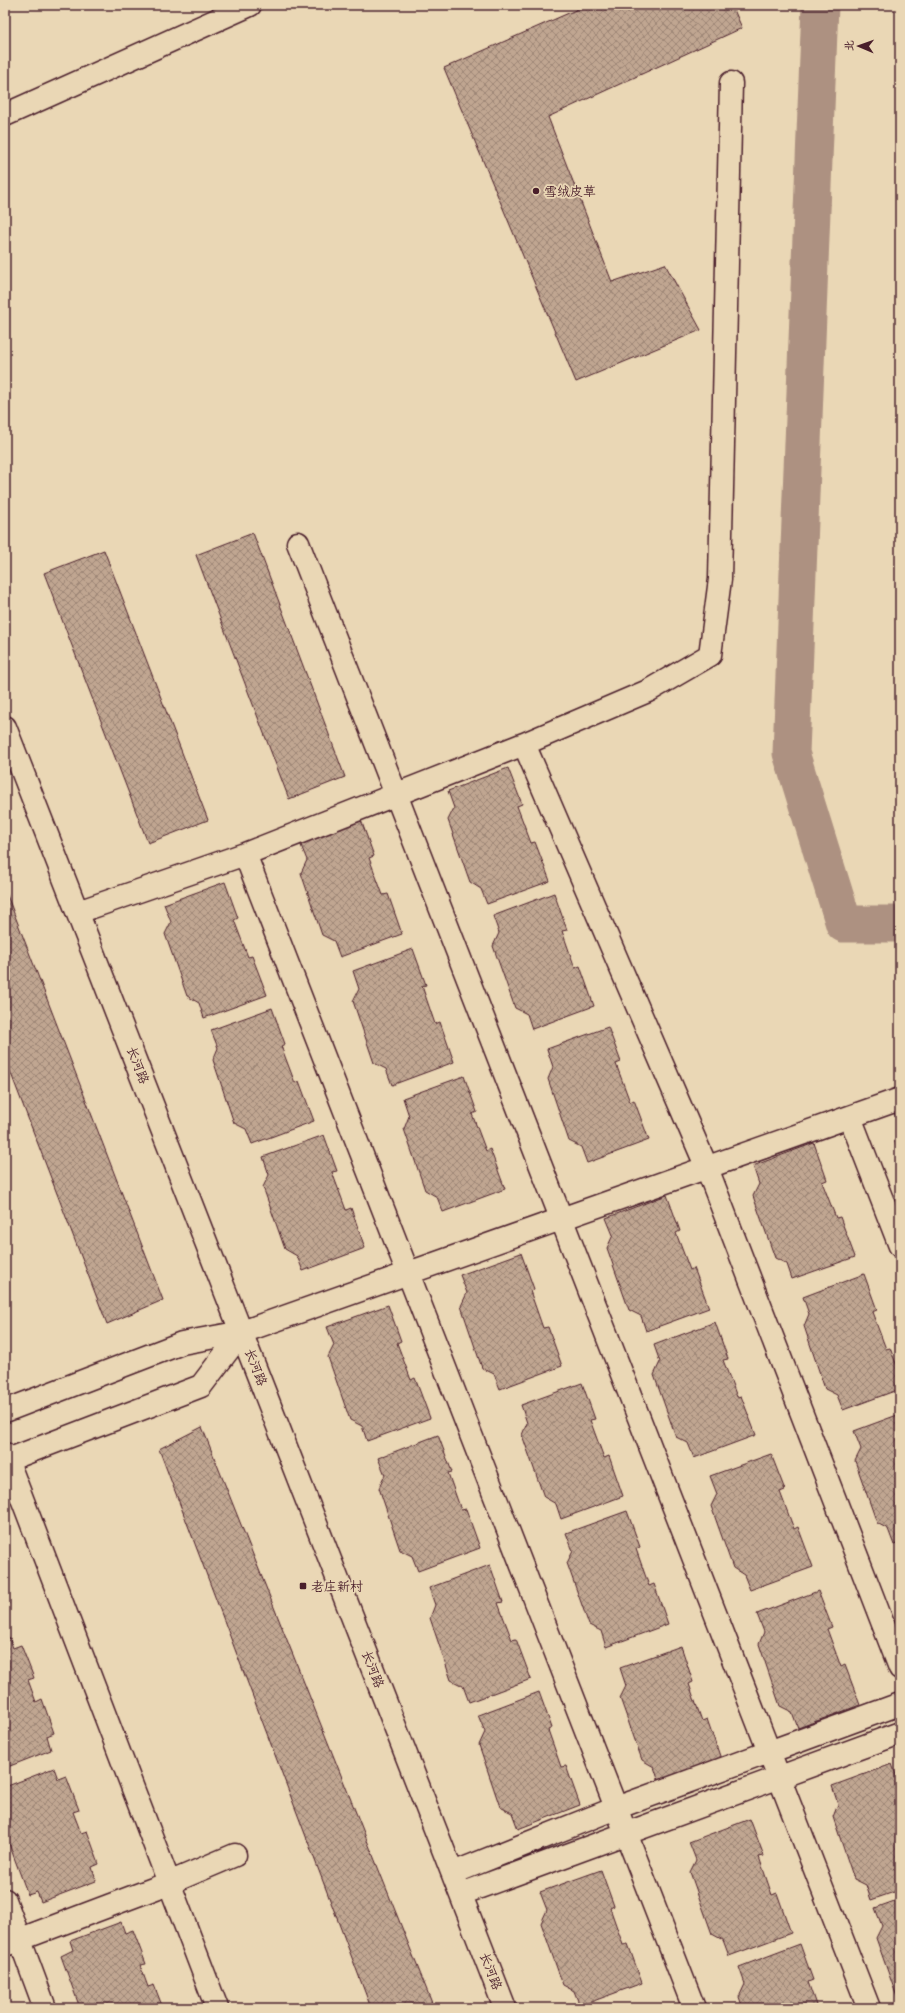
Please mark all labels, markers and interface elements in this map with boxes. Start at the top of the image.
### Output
north arrow [839,26,879,66]
text: 北 [843,40,856,51]
place label: 雪绒皮草 [544,184,596,199]
marker: 雪绒皮草 [531,186,541,196]
street label: 长河路 [124,1044,152,1086]
street label: 长河路 [242,1346,270,1388]
place label: 老庄新村 [311,1579,363,1594]
marker: 老庄新村 [298,1581,308,1591]
street label: 长河路 [359,1648,387,1690]
street label: 长河路 [477,1950,505,1992]

